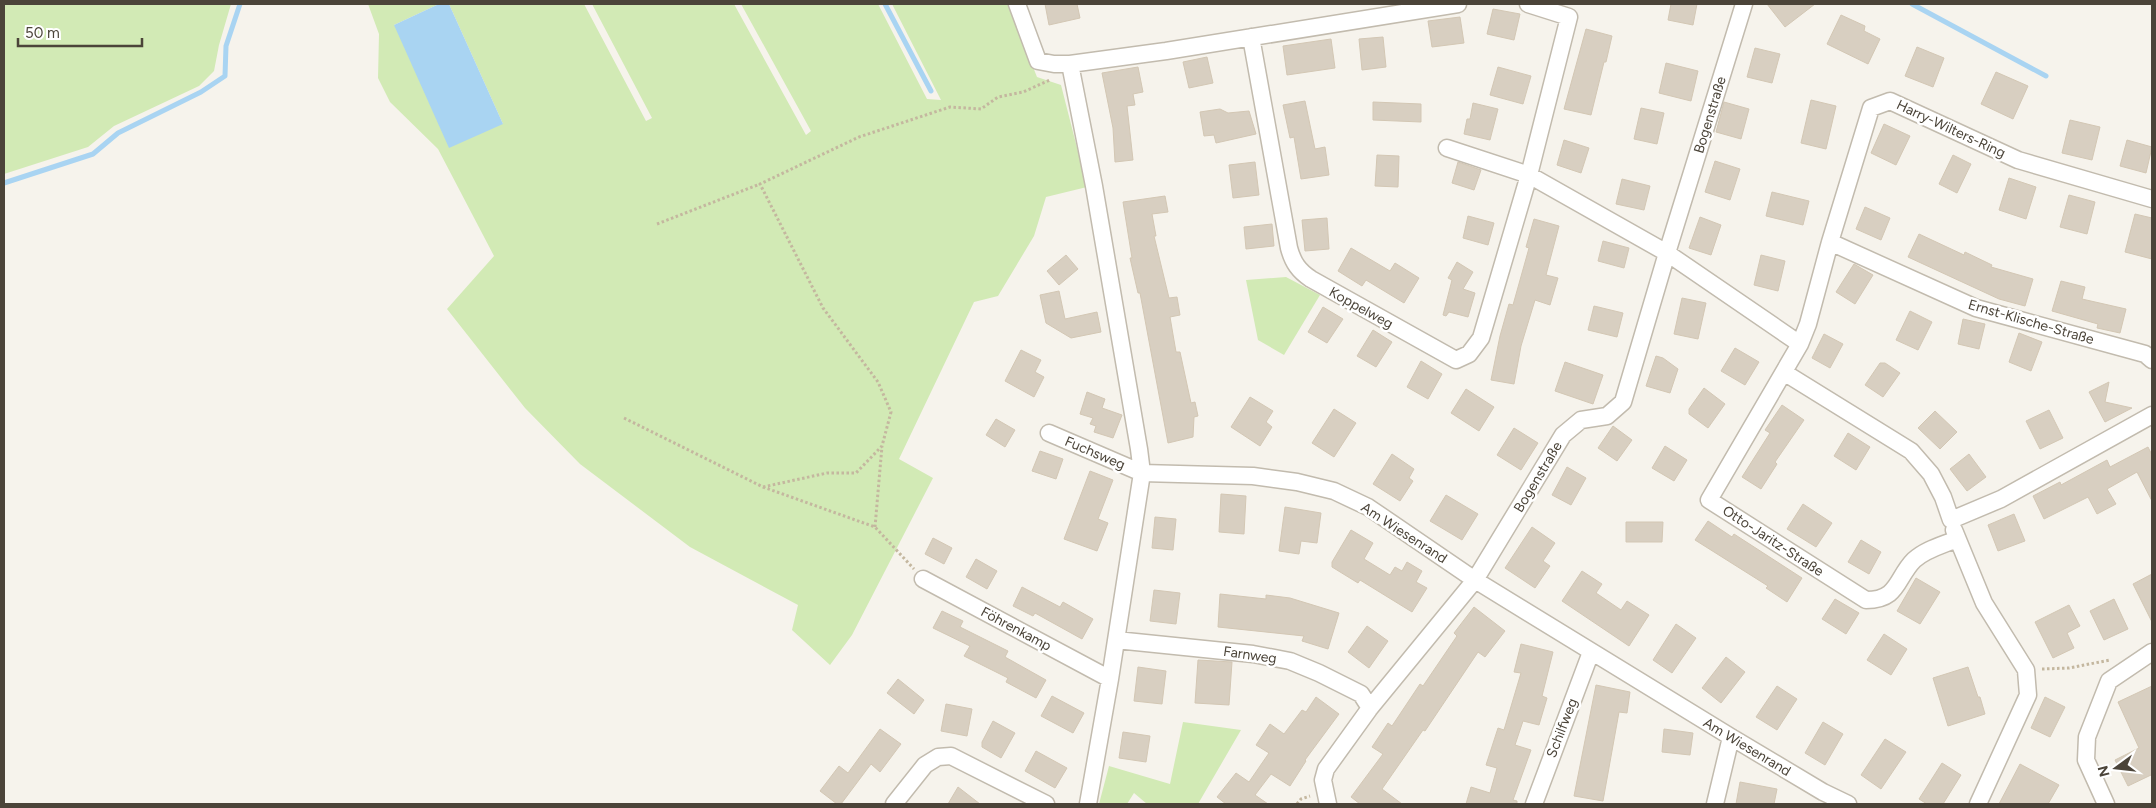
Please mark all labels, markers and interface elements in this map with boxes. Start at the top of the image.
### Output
scale bar [18,15,141,47]
text: 50 m [25,24,60,42]
street label: Bogenstraße [1690,74,1730,156]
street label: Harry-Wilters-Ring [1894,96,2008,162]
street label: Koppelweg [1326,283,1396,333]
street label: Ernst-Klische-Straße [1966,296,2096,348]
street label: Fuchsweg [1062,433,1128,473]
street label: Bogenstraße [1510,438,1566,515]
street label: Am Wiesenrand [1358,499,1450,567]
street label: Otto-Jaritz-Straße [1719,502,1827,580]
street label: Föhrenkamp [978,603,1054,655]
street label: Farnweg [1222,643,1278,667]
street label: Schilfweg [1543,696,1581,760]
street label: Am Wiesenrand [1700,714,1794,780]
north arrow [2091,743,2141,793]
text: N [2094,764,2114,779]

